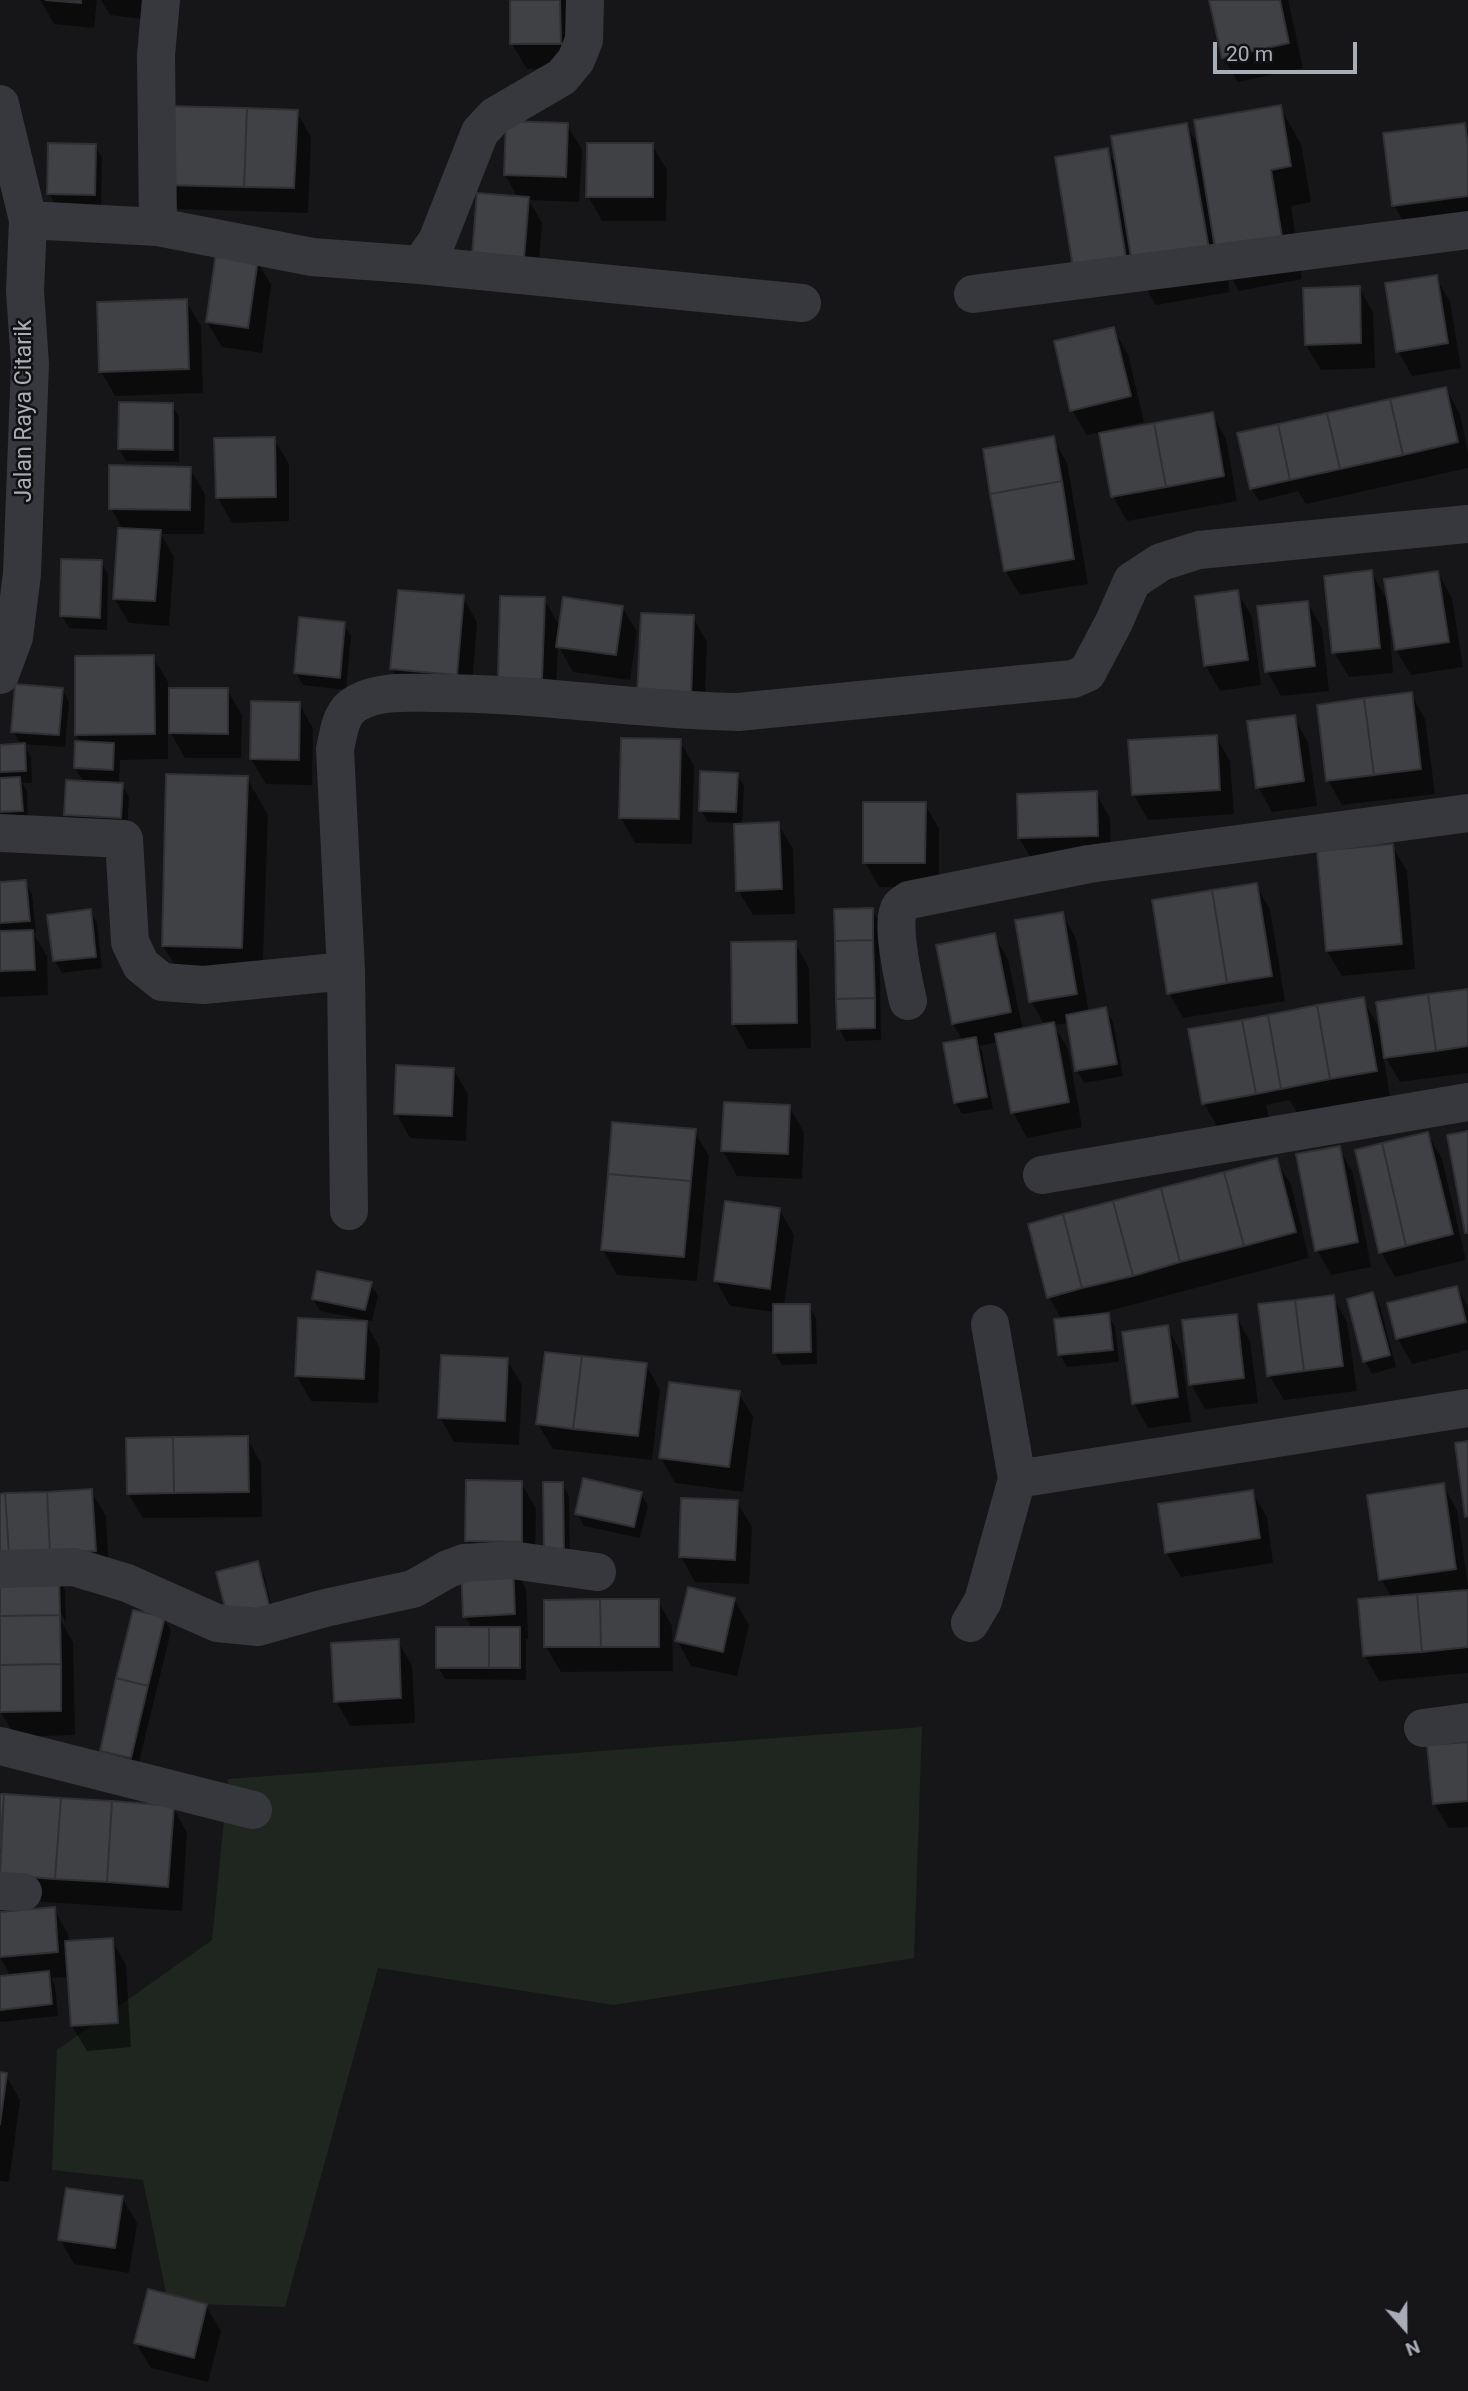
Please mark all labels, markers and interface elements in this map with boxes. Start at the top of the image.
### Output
scale bar [1216,28,1360,72]
text: 20 m [1226,42,1273,66]
street label: Jalan Raya Citarik [11,320,39,502]
north arrow [1370,2293,1440,2363]
text: N [1402,2335,1423,2361]

